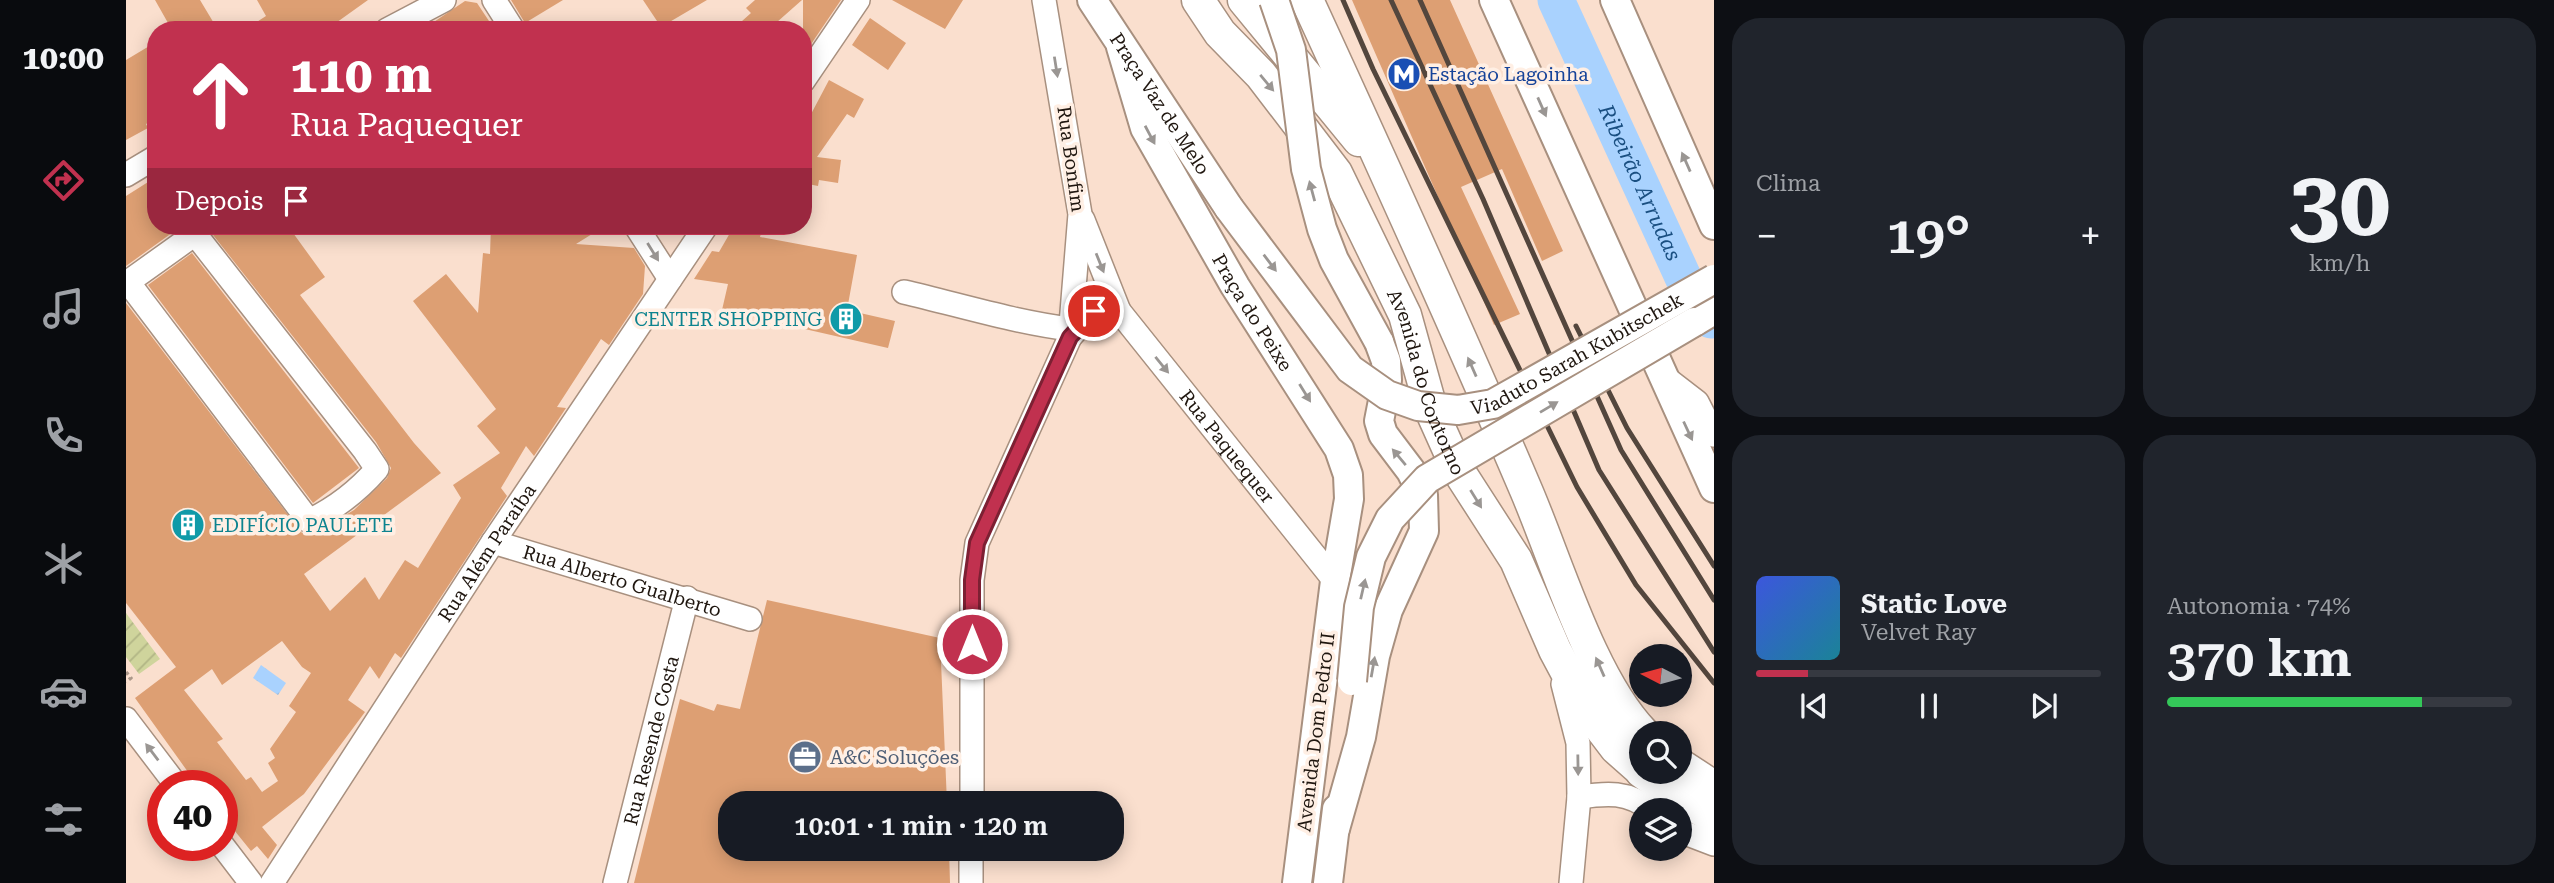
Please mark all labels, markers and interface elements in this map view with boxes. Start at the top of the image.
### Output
street label: Praça Vaz de Melo [1105,28,1215,179]
text: 10:00 [22,39,104,77]
text: 110 m [290,47,432,104]
icon: ahead [175,49,266,140]
metro station icon: Estação Lagoinha [1385,55,1423,93]
one-way arrow [1051,56,1062,78]
place label: Estação Lagoinha [1428,63,1589,86]
one-way arrow [1260,73,1275,91]
one-way arrow [1536,97,1548,117]
water label: Ribeirão Arrudas [1593,100,1686,265]
street label: Rua Bonfim [1052,105,1090,213]
text: Rua Paquequer [290,106,523,144]
one-way arrow [1143,126,1155,146]
one-way arrow [1681,151,1692,172]
text: 30 [2289,151,2390,257]
icon: directions [39,156,88,205]
text: Clima [1756,170,1820,197]
one-way arrow [1306,180,1317,202]
icon: arrive [277,182,315,220]
text: Depois [175,186,263,216]
text: 19° [1887,205,1970,266]
text: − [1756,214,1777,258]
text: + [2080,214,2101,258]
one-way arrow [646,243,659,262]
street label: Praça do Peixe [1208,250,1298,375]
text: km/h [2309,250,2370,277]
one-way arrow [1094,252,1105,273]
one-way arrow [1263,254,1277,272]
pin [1064,281,1124,341]
icon: music [39,284,88,333]
street label: Avenida do Contorno [1383,285,1470,478]
street label: Viaduto Sarah Kubitschek [1469,288,1687,419]
icon: arrive [1075,292,1113,330]
building icon: CENTER SHOPPING [827,300,865,338]
place label: CENTER SHOPPING [634,308,822,331]
one-way arrow [1154,356,1169,373]
one-way arrow [1466,357,1477,378]
one-way arrow [1299,383,1312,402]
street label: Rua Paquequer [1175,385,1279,508]
one-way arrow [1539,402,1559,414]
icon: phone [39,411,88,460]
one-way arrow [1683,421,1694,442]
one-way arrow [1392,448,1407,465]
street label: Rua Além Paraíba [433,479,541,626]
one-way arrow [1470,490,1482,509]
building icon: EDIFÍCIO PAULETE [169,506,207,544]
place label: EDIFÍCIO PAULETE [212,514,393,537]
icon: climate [39,539,88,588]
street label: Rua Alberto Gualberto [520,540,724,621]
one-way arrow [1358,578,1369,600]
text: Static Love [1861,589,2007,619]
text: Autonomia · 74% [2167,593,2351,620]
position arrow [935,607,1009,681]
text: Velvet Ray [1861,619,1976,646]
text: 370 km [2167,628,2352,689]
street label: Avenida Dom Pedro II [1292,631,1340,833]
north arrow [1629,644,1692,707]
map controls [1629,644,1692,861]
street label: Rua Resende Costa [619,653,684,828]
one-way arrow [1368,656,1379,678]
one-way arrow [1594,657,1606,677]
icon: car [39,667,88,716]
icon: previous [1795,687,1833,725]
icon: pause [1910,687,1948,725]
icon: next [2025,687,2063,725]
button: search [1629,721,1692,784]
office icon: A&C Soluções [786,738,824,776]
one-way arrow [145,743,159,761]
place label: A&C Soluções [830,746,959,769]
one-way arrow [1572,754,1584,776]
speed limit sign: 40 [147,770,238,861]
icon: filters [39,795,88,844]
button: layers [1629,798,1692,861]
text: 10:01 · 1 min · 120 m [794,811,1048,841]

